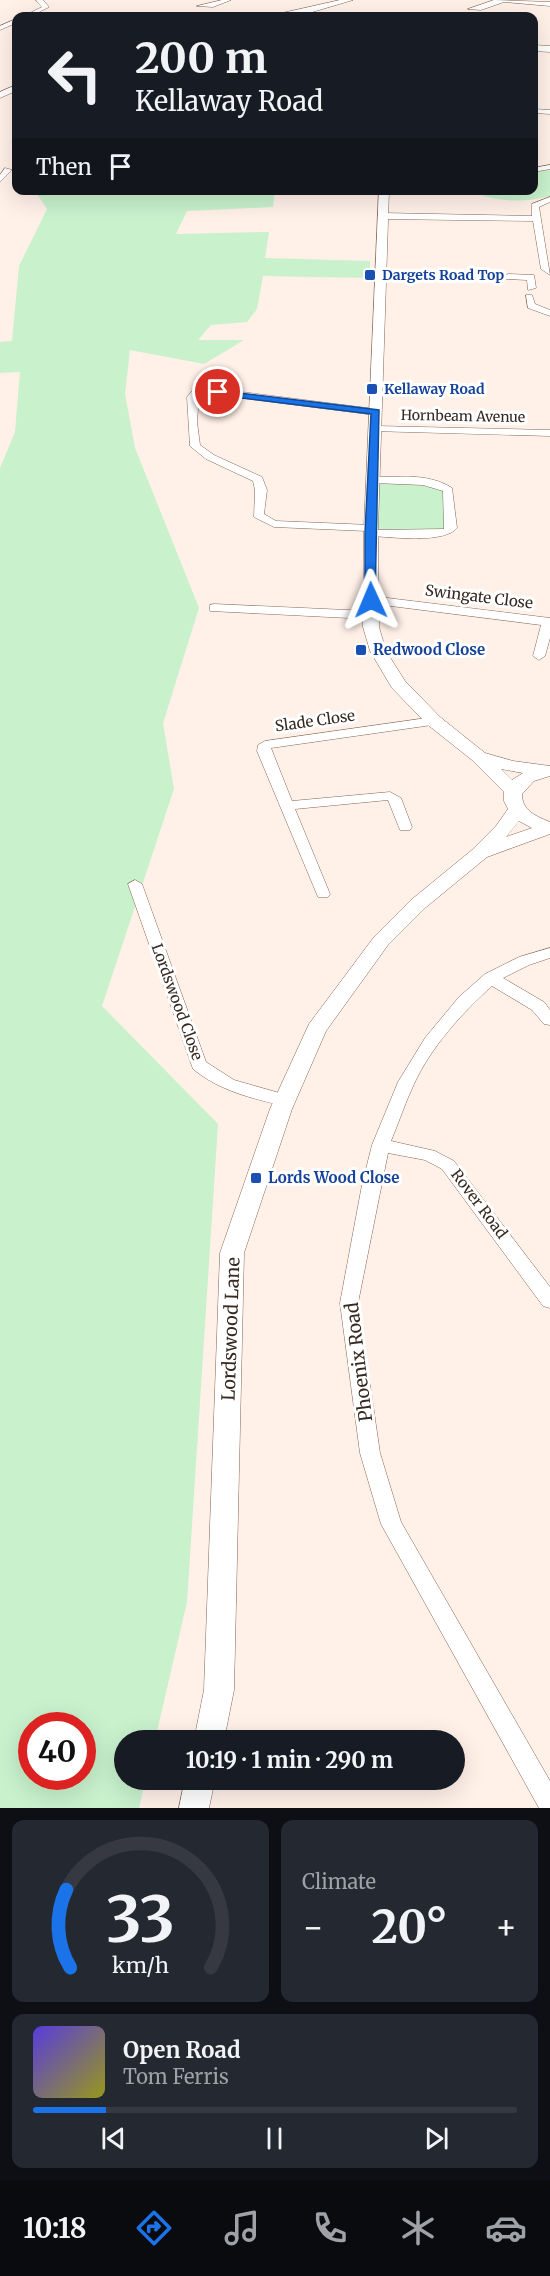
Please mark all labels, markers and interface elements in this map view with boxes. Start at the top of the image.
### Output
text: 200 m [135,32,267,84]
icon: left [36,36,114,114]
text: Kellaway Road [135,84,323,118]
icon: arrive [104,150,137,183]
text: Then [36,153,92,181]
place label: Dargets Road Top [382,266,504,284]
marker: Dargets Road Top [363,268,377,282]
pin [192,366,243,417]
icon: arrive [201,375,234,408]
place label: Kellaway Road [384,380,485,398]
marker: Kellaway Road [365,382,379,396]
street label: Hornbeam Avenue [401,406,525,426]
position arrow [339,568,403,632]
street label: Swingate Close [424,580,534,613]
place label: Redwood Close [373,640,485,659]
marker: Redwood Close [354,643,368,657]
street label: Slade Close [274,705,356,736]
street label: Lordswood Close [148,941,207,1063]
street label: Rover Road [447,1165,512,1242]
place label: Lords Wood Close [268,1168,400,1187]
marker: Lords Wood Close [249,1171,263,1185]
street label: Lordswood Lane [216,1257,245,1401]
street label: Phoenix Road [340,1301,377,1423]
speed limit sign: 40 [18,1712,96,1790]
text: 10:19 · 1 min · 290 m [186,1746,393,1774]
text: Climate [302,1869,376,1894]
text: 33 [106,1881,175,1959]
text: 20° [371,1899,448,1955]
text: − [302,1907,324,1948]
text: + [495,1907,517,1948]
text: km/h [112,1952,169,1979]
text: Open Road [123,2036,241,2064]
text: Tom Ferris [123,2064,229,2089]
icon: previous [97,2122,130,2155]
icon: pause [258,2122,291,2155]
icon: next [420,2122,453,2155]
icon: directions [133,2207,175,2249]
icon: music [221,2207,263,2249]
icon: phone [309,2207,351,2249]
icon: climate [397,2207,439,2249]
icon: car [485,2207,527,2249]
text: 10:18 [23,2211,86,2245]

